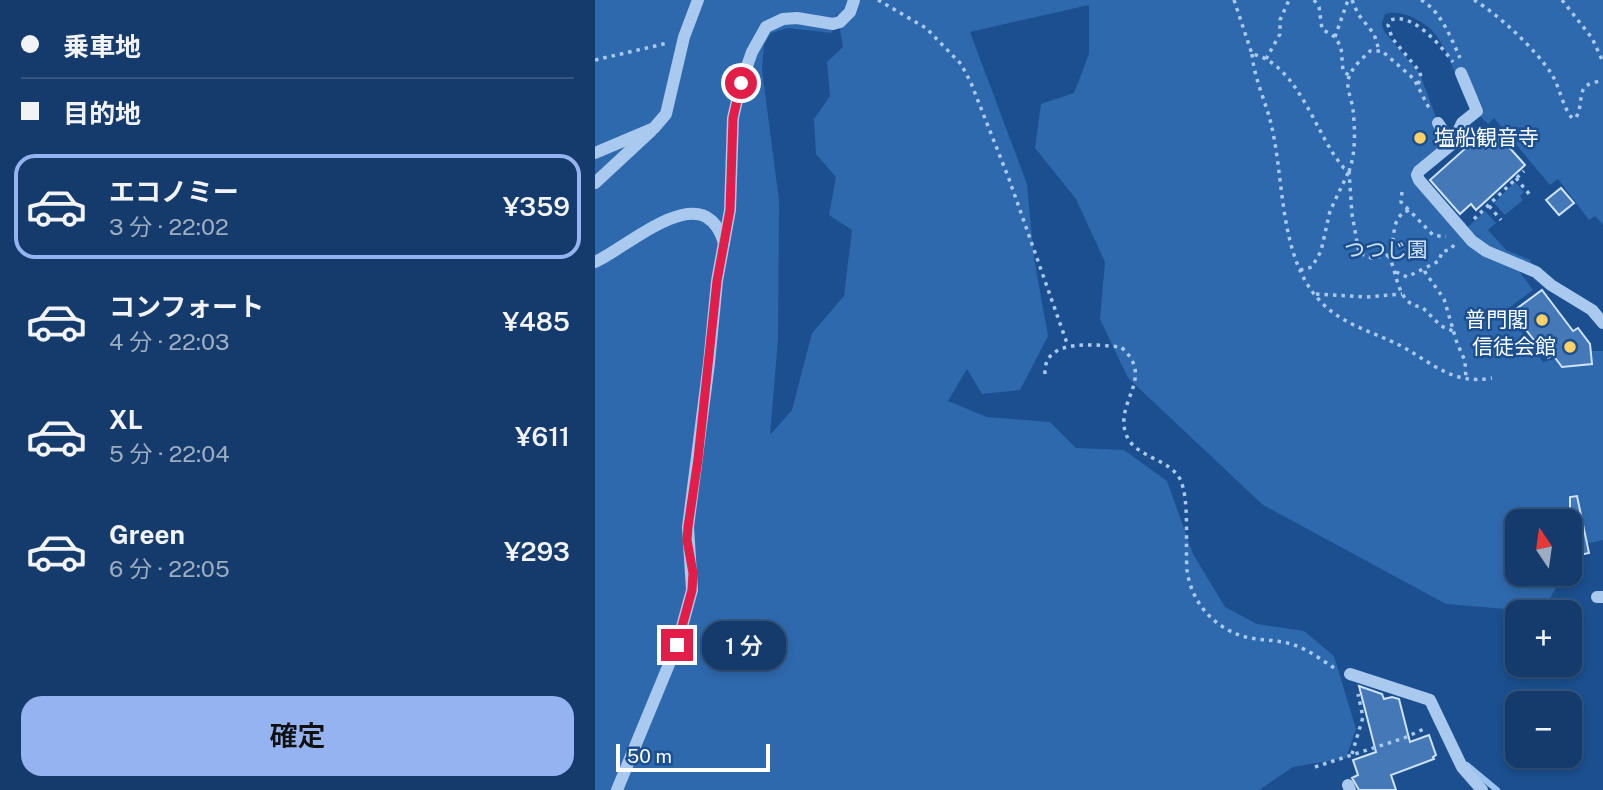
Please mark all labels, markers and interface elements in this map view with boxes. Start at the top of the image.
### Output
text: 乗車地 [63,31,141,62]
route start [725,67,757,99]
text: 目的地 [63,98,141,129]
place label: 塩船観音寺 [1434,125,1539,150]
marker: 塩船観音寺 [1412,130,1428,146]
icon: car [25,175,88,238]
text: エコノミー [109,176,239,207]
text: ¥359 [503,191,570,222]
text: 3 分 · 22:02 [109,213,229,240]
park label: つつじ園 [1344,237,1428,262]
icon: car [25,290,88,353]
text: コンフォート [109,291,264,322]
text: ¥485 [502,306,570,337]
place label: 普門閣 [1465,307,1528,332]
marker: 普門閣 [1534,312,1550,328]
text: 4 分 · 22:03 [109,328,229,355]
place label: 信徒会館 [1472,334,1556,359]
marker: 信徒会館 [1562,339,1578,355]
text: XL [109,404,143,435]
icon: car [25,405,88,468]
text: ¥611 [515,421,570,452]
text: 5 分 · 22:04 [109,440,230,467]
north arrow [1505,509,1582,586]
map controls [1505,509,1582,768]
text: Green [109,519,185,550]
icon: car [25,520,88,583]
text: ¥293 [504,536,570,567]
text: 6 分 · 22:05 [109,555,230,582]
button: + [1505,600,1582,677]
callout: 1 分 [701,620,785,670]
route end [661,629,693,661]
text: 1 分 [725,632,763,659]
button: − [1505,691,1582,768]
button: 確定 [21,696,574,776]
scale bar [616,741,770,773]
text: 50 m [627,745,672,767]

